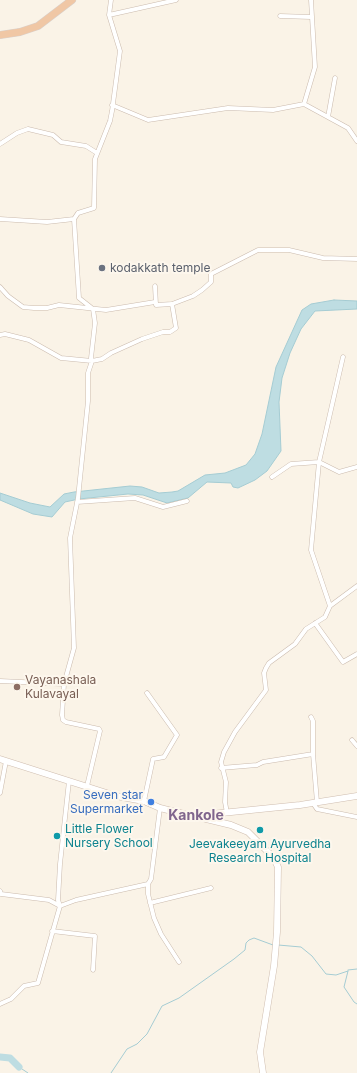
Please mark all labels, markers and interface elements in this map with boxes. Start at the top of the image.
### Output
place label: kodakkath temple [110,261,210,275]
marker: kodakkath temple [97,263,107,273]
place label: Vayanashala Kulavayal [25,673,96,701]
marker: Vayanashala Kulavayal [12,682,22,692]
place label: Seven star Supermarket [70,788,143,816]
marker: Seven star Supermarket [146,797,156,807]
district label: Kankole [168,808,224,824]
place label: Little Flower Nursery School [65,822,153,850]
marker: Jeevakeeyam Ayurvedha Research Hospital [255,825,265,835]
marker: Little Flower Nursery School [52,831,62,841]
place label: Jeevakeeyam Ayurvedha Research Hospital [189,837,331,865]

